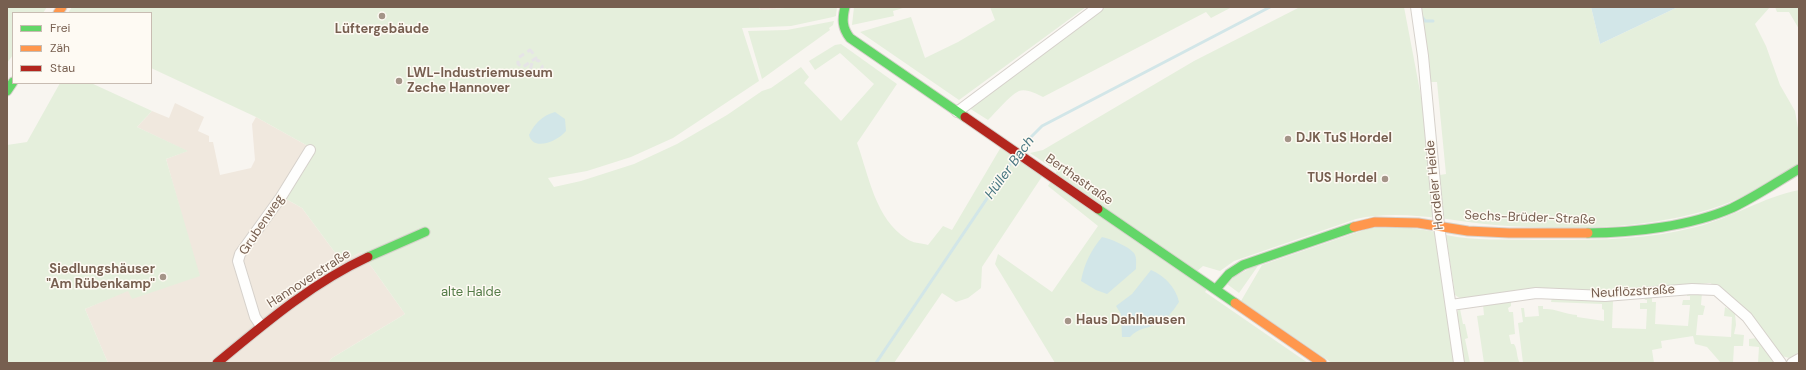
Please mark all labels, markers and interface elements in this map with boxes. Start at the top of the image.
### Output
marker: Lüftergebäude [377,11,387,21]
legend [12,12,152,84]
text: Frei [50,20,70,36]
place label: Lüftergebäude [335,22,429,38]
text: Zäh [50,40,70,56]
text: Stau [50,60,75,76]
place label: LWL-Industriemuseum Zeche Hannover [407,66,553,97]
marker: LWL-Industriemuseum Zeche Hannover [394,76,404,86]
place label: DJK TuS Hordel [1296,131,1392,147]
water label: Hüller Bach [982,133,1038,203]
marker: DJK TuS Hordel [1283,134,1293,144]
street label: Hordeler Heide [1423,139,1447,231]
street label: Berthastraße [1042,151,1116,209]
place label: TUS Hordel [1307,171,1377,187]
marker: TUS Hordel [1380,174,1390,184]
street label: Grubenweg [236,192,288,258]
street label: Sechs-Brüder-Straße [1464,208,1596,228]
street label: Hannoverstraße [265,246,353,312]
place label: Siedlungshäuser "Am Rübenkamp" [46,262,155,293]
marker: Siedlungshäuser "Am Rübenkamp" [158,272,168,282]
street label: Neuflözstraße [1591,282,1675,302]
park label: alte Halde [441,285,501,301]
place label: Haus Dahlhausen [1076,313,1186,329]
marker: Haus Dahlhausen [1063,316,1073,326]

